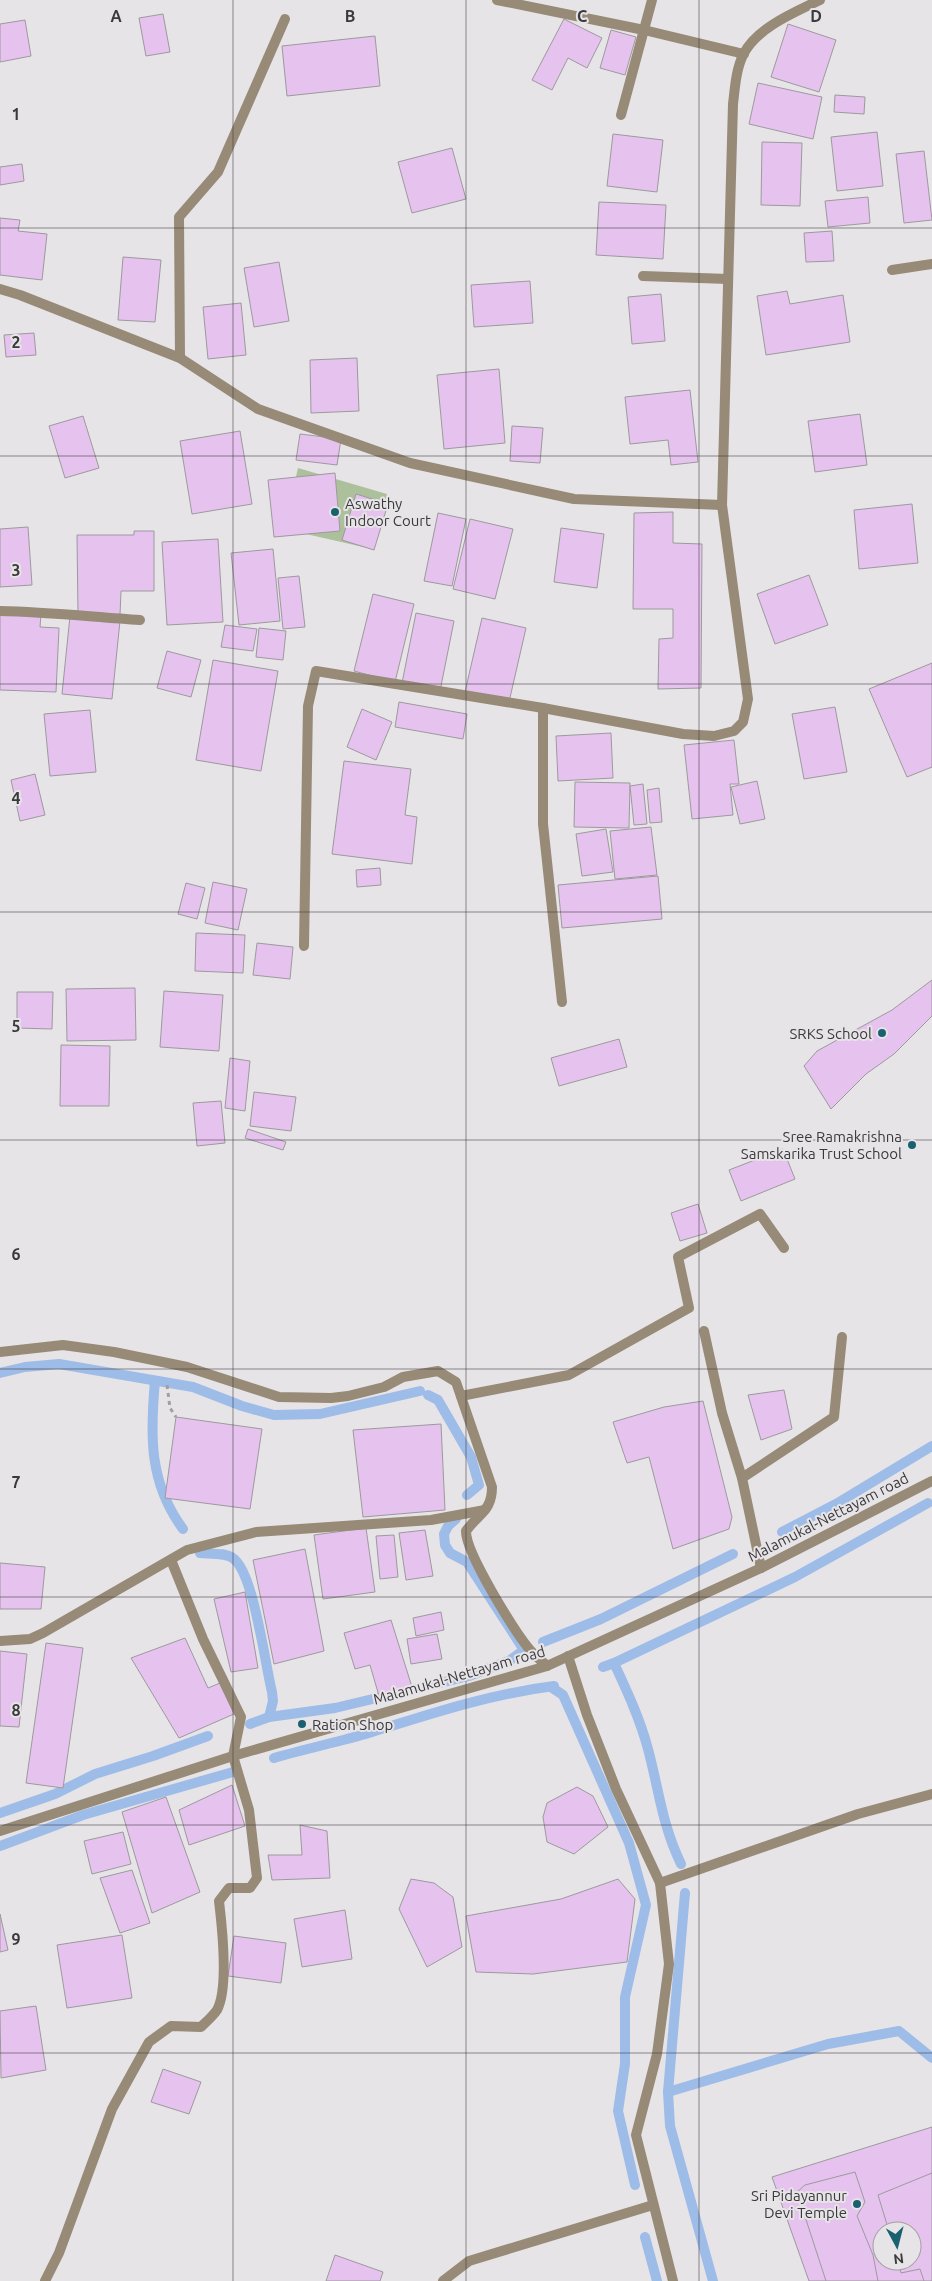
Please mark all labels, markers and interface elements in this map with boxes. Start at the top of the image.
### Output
text: A [110,7,122,25]
text: B [345,7,355,25]
text: C [577,7,587,25]
text: D [810,7,822,25]
text: 1 [11,105,21,123]
text: 2 [11,333,21,351]
place label: Aswathy Indoor Court [345,495,431,529]
marker: Aswathy Indoor Court [329,506,341,518]
text: 3 [11,561,21,579]
text: 4 [11,789,21,807]
text: 5 [11,1017,21,1035]
place label: SRKS School [789,1025,872,1042]
marker: SRKS School [876,1027,888,1039]
place label: Sree Ramakrishna Samskarika Trust School [741,1128,902,1162]
marker: Sree Ramakrishna Samskarika Trust School [906,1139,918,1151]
text: 6 [11,1245,21,1263]
street label: Malamukal-Nettayam road [745,1469,911,1565]
text: 7 [11,1473,21,1491]
street label: Malamukal-Nettayam road [371,1642,547,1708]
text: 8 [11,1701,21,1719]
place label: Ration Shop [312,1716,393,1733]
marker: Ration Shop [296,1718,308,1730]
text: 9 [11,1930,21,1948]
place label: Sri Pidayannur Devi Temple [751,2187,847,2221]
marker: Sri Pidayannur Devi Temple [851,2198,863,2210]
north arrow [872,2221,922,2271]
text: N [892,2250,905,2267]

